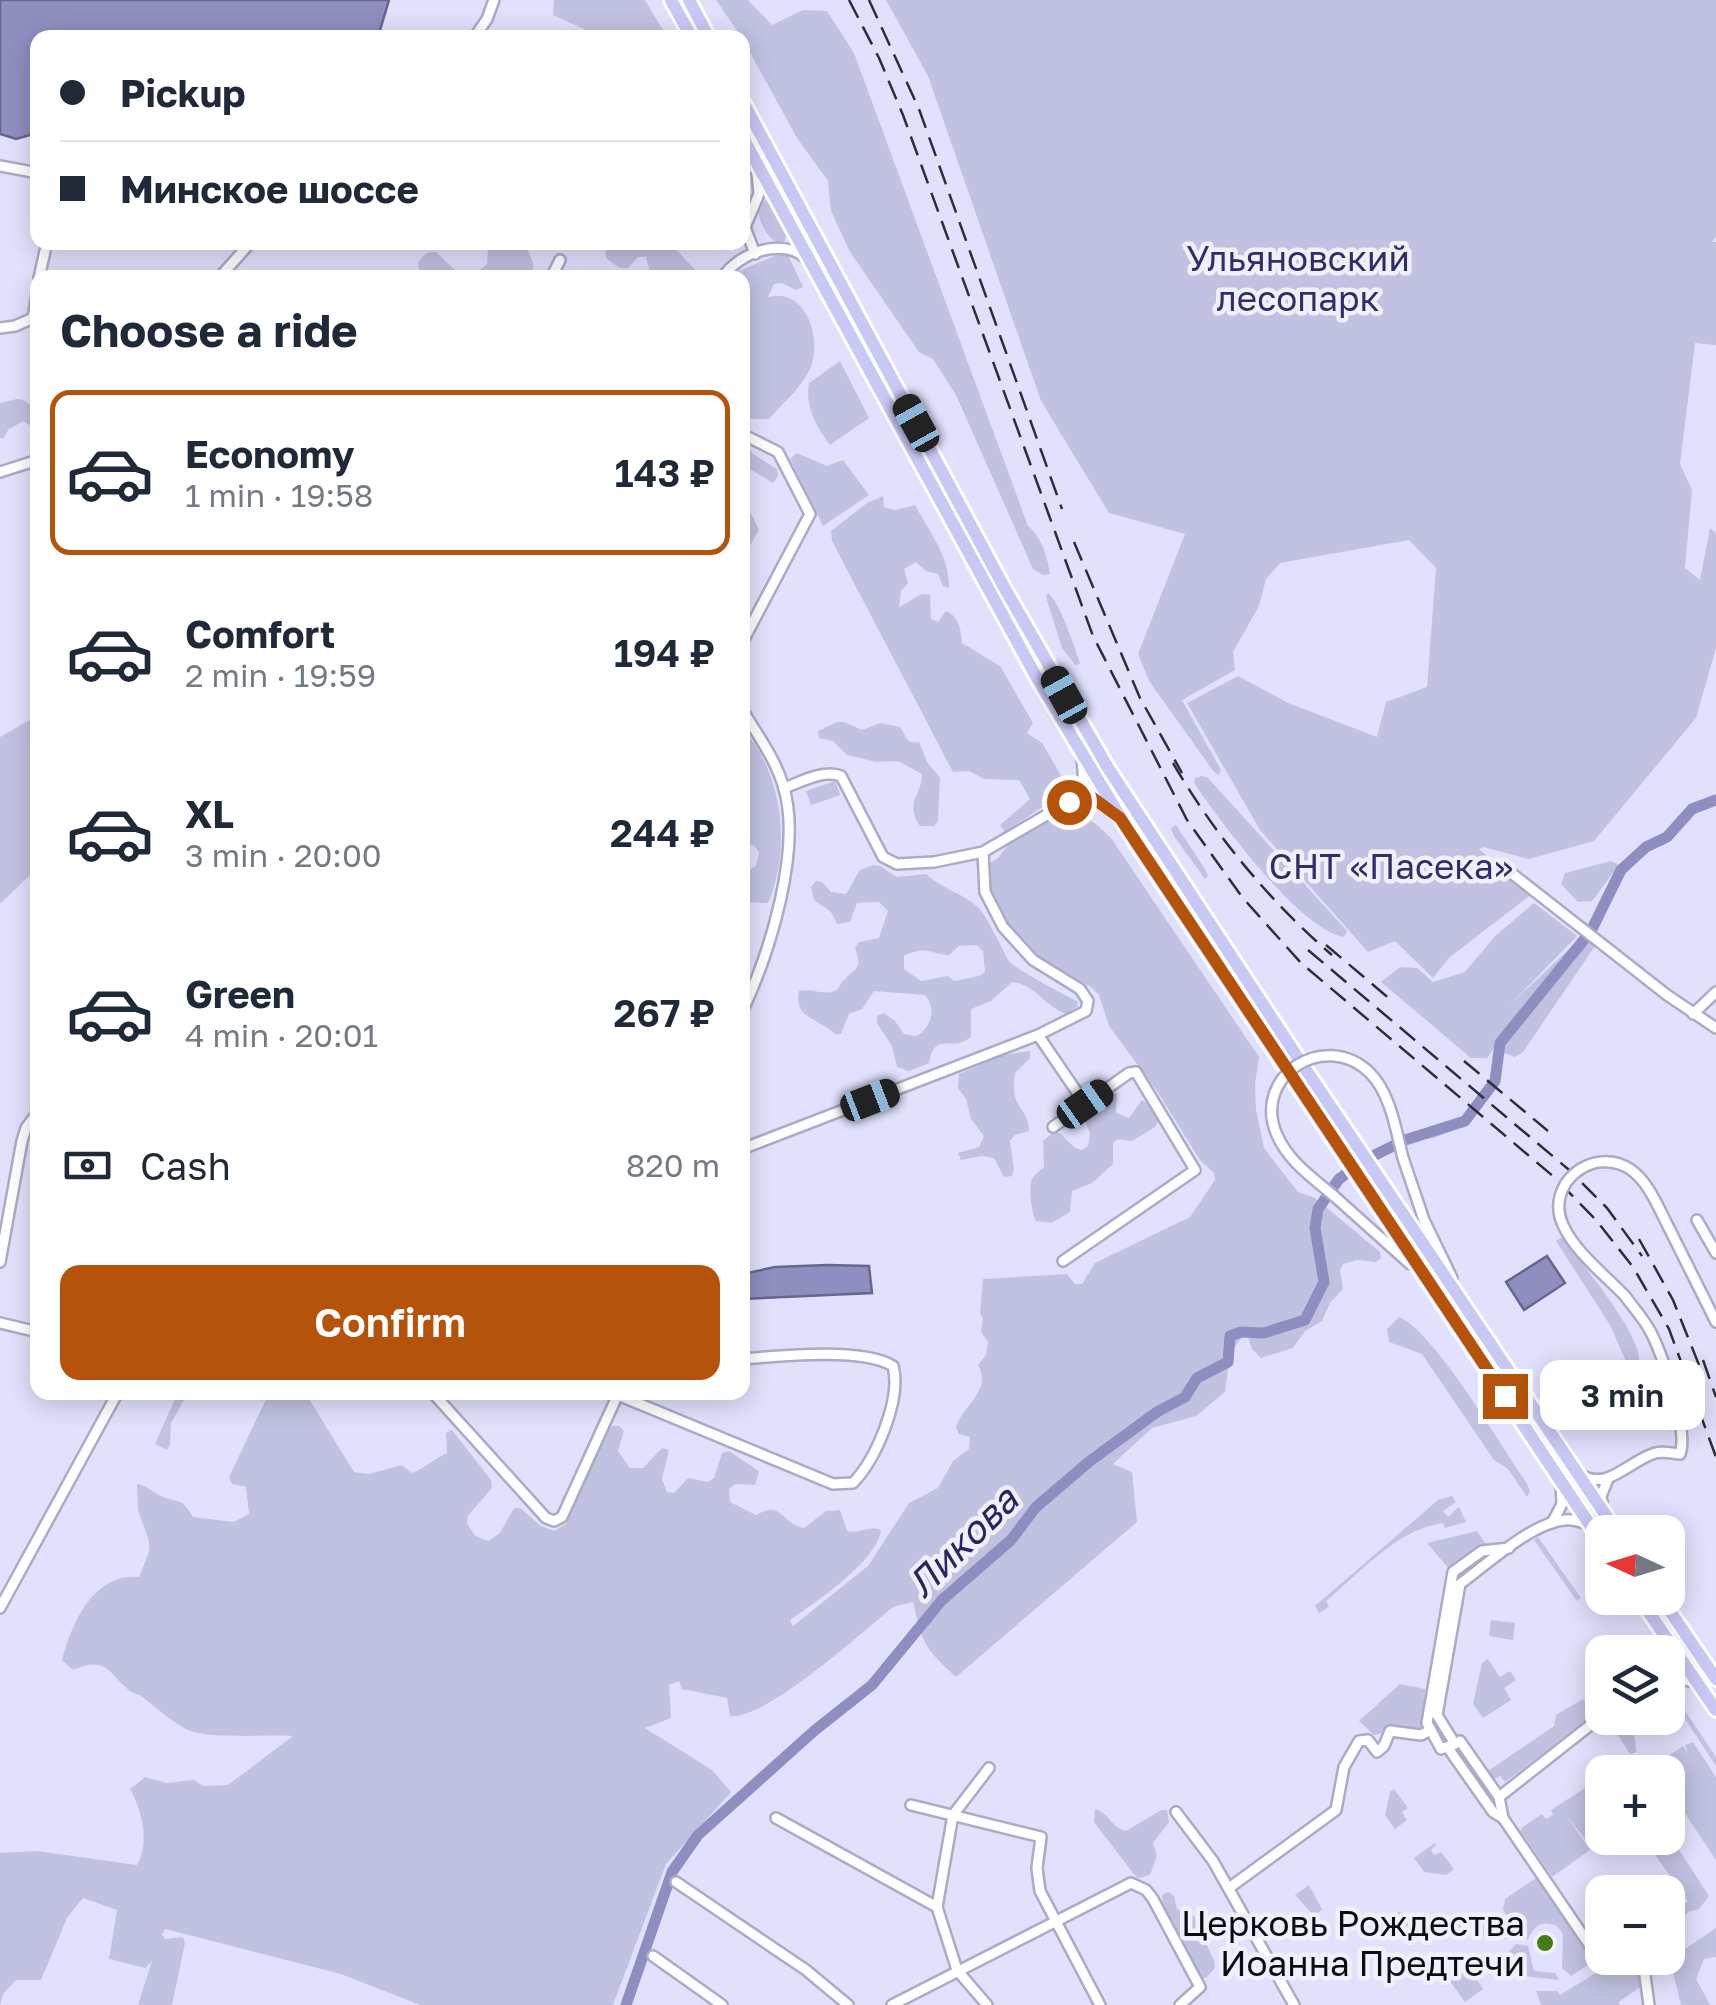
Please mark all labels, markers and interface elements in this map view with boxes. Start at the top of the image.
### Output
text: Pickup [120,70,246,115]
text: Минское шоссе [120,166,419,211]
park label: Ульяновский лесопарк [1186,237,1410,319]
text: Choose a ride [60,303,358,357]
car [888,389,944,457]
icon: car [65,428,155,518]
text: Economy [185,431,354,476]
text: 143 ₽ [614,450,715,495]
text: 1 min · 19:58 [185,476,373,514]
icon: car [65,608,155,698]
text: Comfort [185,611,335,656]
text: 194 ₽ [614,630,715,675]
text: 2 min · 19:59 [185,656,376,694]
car [1036,661,1092,729]
route start [1047,780,1092,825]
icon: car [65,788,155,878]
text: XL [185,791,234,836]
text: 244 ₽ [610,810,715,855]
text: 3 min · 20:00 [185,836,382,874]
park label: СНТ «Пасека» [1269,845,1513,887]
icon: car [65,968,155,1058]
text: Green [185,971,295,1016]
text: 267 ₽ [613,990,715,1035]
text: 4 min · 20:01 [185,1016,378,1054]
car [837,1075,903,1125]
car [1052,1075,1118,1133]
icon: cash [60,1138,115,1193]
text: Cash [140,1143,231,1188]
text: 820 m [626,1146,720,1184]
button: Confirm [60,1265,720,1380]
callout: 3 min [1540,1361,1705,1431]
route end [1483,1374,1528,1419]
text: 3 min [1581,1376,1664,1414]
water label: Ликова [898,1476,1027,1605]
north arrow [1585,1515,1685,1615]
map controls [1585,1515,1685,1975]
button: layers [1585,1635,1685,1735]
button: + [1585,1755,1685,1855]
button: − [1585,1875,1685,1975]
place label: Церковь Рождества Иоанна Предтечи [1181,1902,1525,1984]
marker: Церковь Рождества Иоанна Предтечи [1534,1932,1556,1954]

